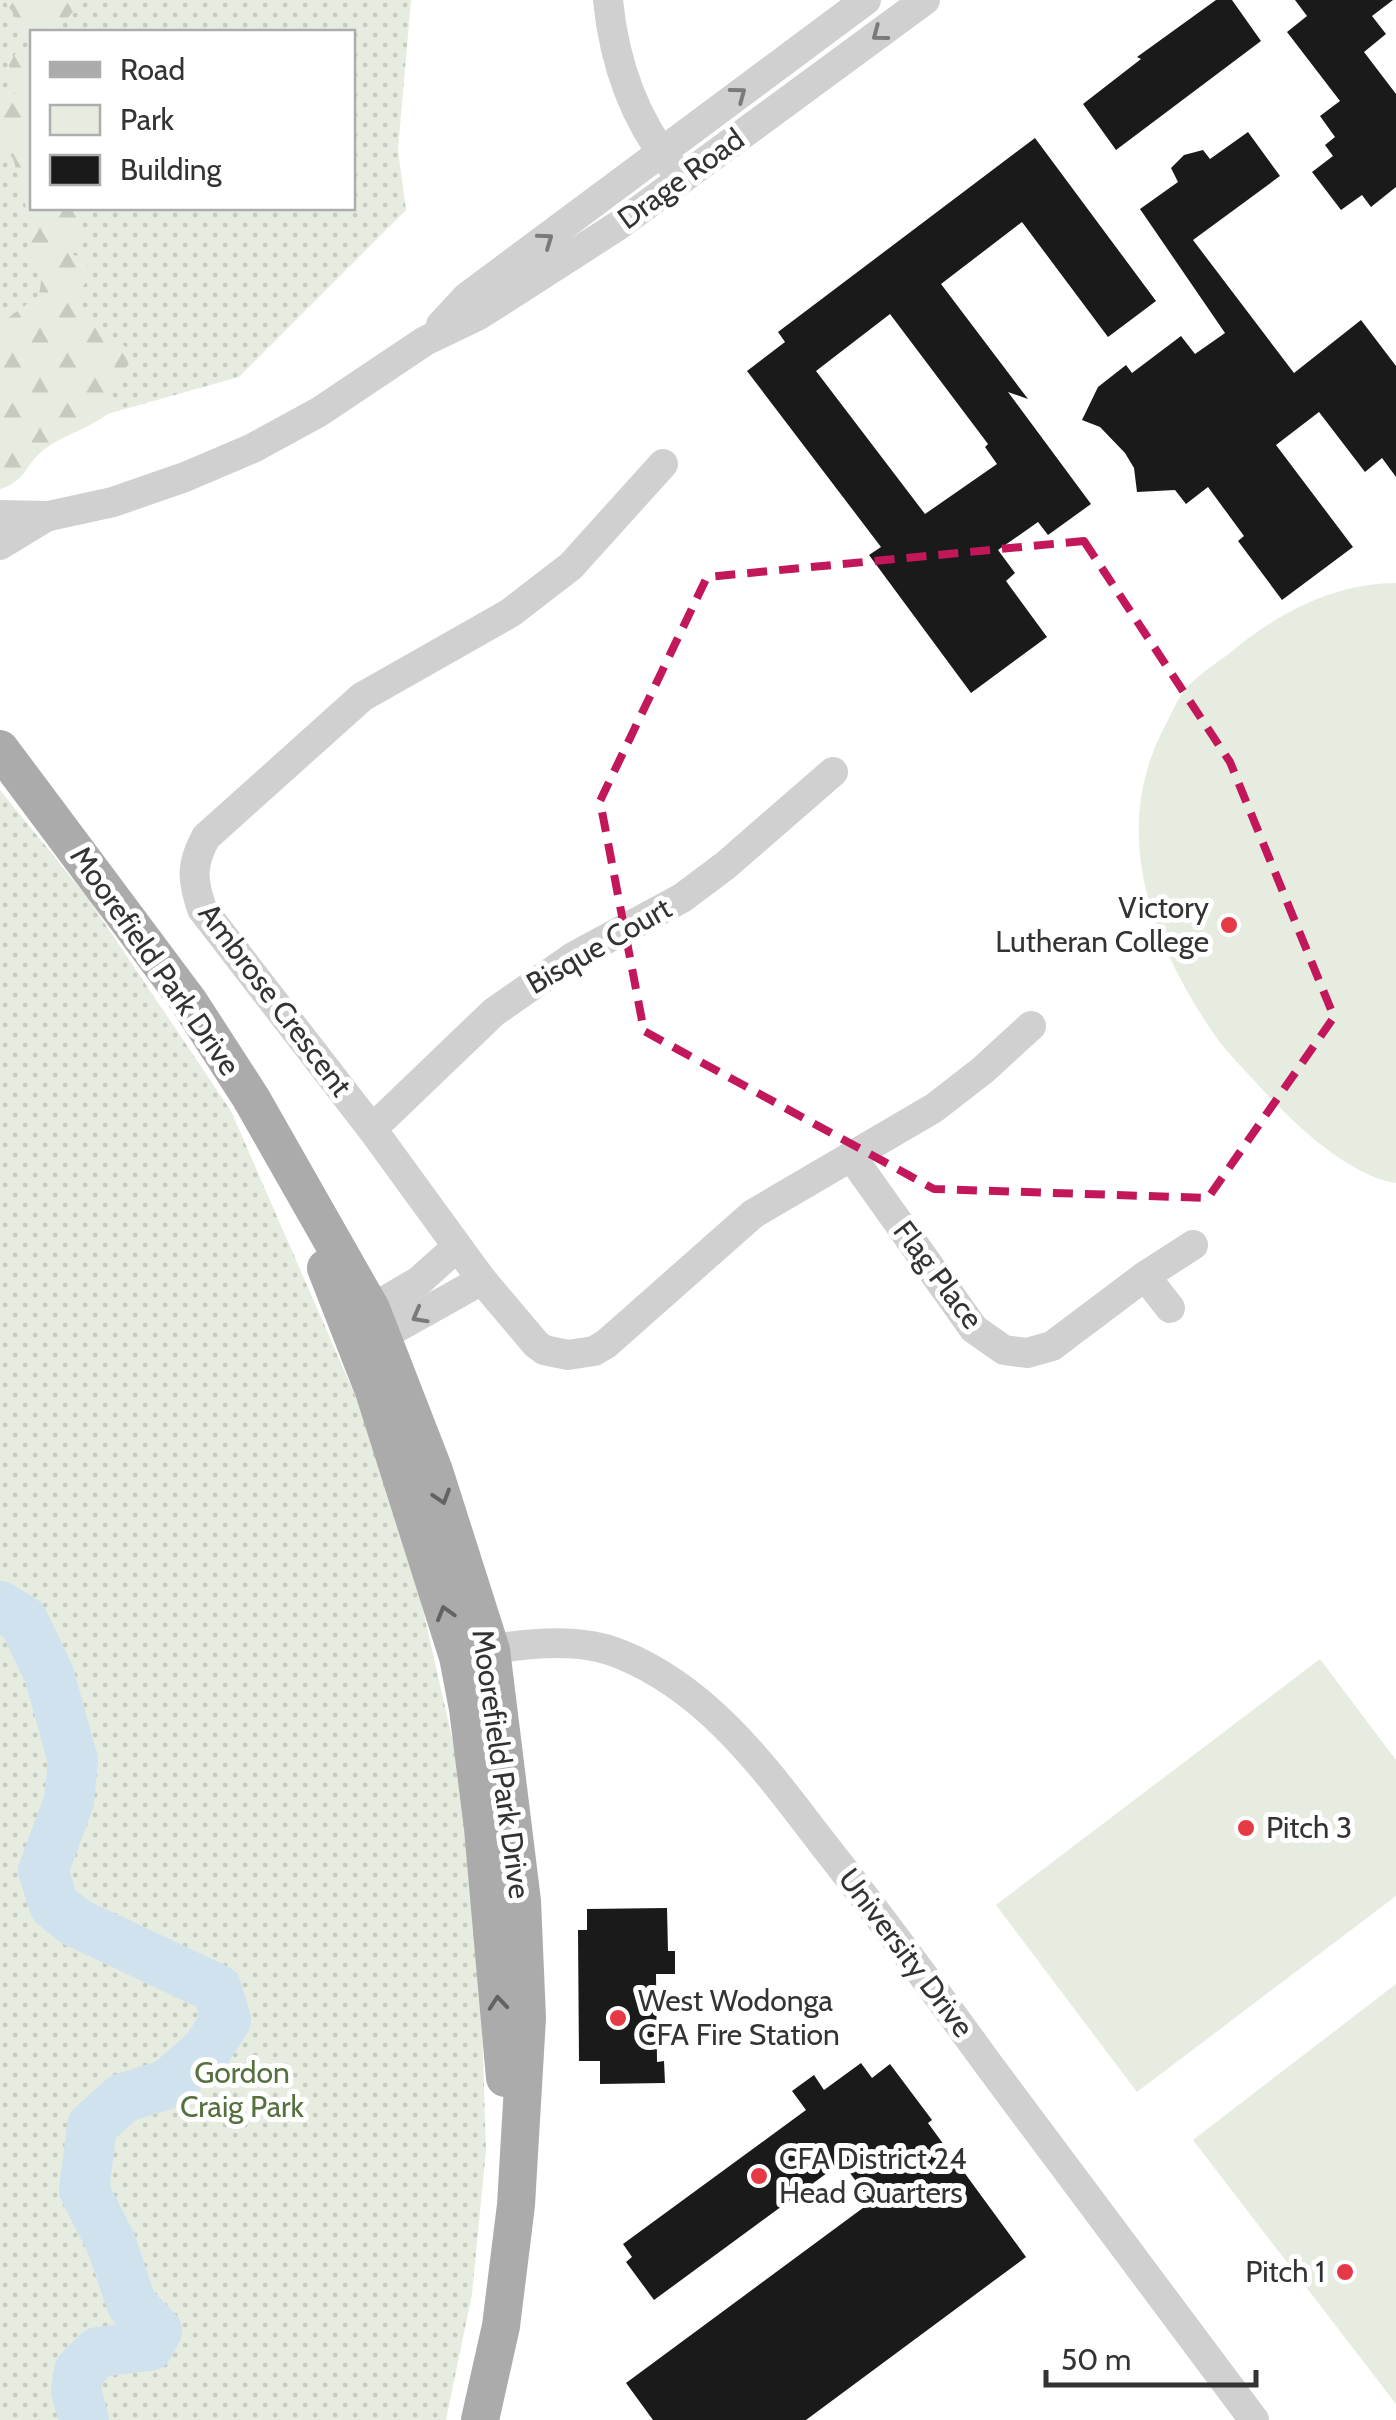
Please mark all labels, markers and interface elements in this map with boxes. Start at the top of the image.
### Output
one-way arrow [872,23,890,40]
legend [30,30,355,210]
text: Road [120,51,185,88]
one-way arrow [728,88,746,105]
text: Park [120,101,175,138]
street label: Drage Road [610,120,751,237]
text: Building [120,151,223,188]
one-way arrow [535,234,553,251]
street label: Moorefield Park Drive [62,839,248,1083]
street label: Bisque Court [520,889,678,1002]
place label: Victory Lutheran College [995,889,1209,960]
street label: Ambrose Crescent [191,896,360,1104]
marker: Victory Lutheran College [1218,914,1240,936]
street label: Flag Place [886,1213,991,1336]
one-way arrow [412,1303,430,1323]
one-way arrow [430,1488,451,1505]
one-way arrow [436,1605,457,1622]
street label: Moorefield Park Drive [464,1627,539,1901]
place label: Pitch 3 [1266,1809,1352,1846]
marker: Pitch 3 [1235,1817,1257,1839]
street label: University Drive [831,1861,982,2044]
place label: West Wodonga CFA Fire Station [638,1982,840,2053]
one-way arrow [487,1995,509,2011]
marker: West Wodonga CFA Fire Station [607,2007,629,2029]
park label: Gordon Craig Park [180,2054,305,2125]
place label: CFA District 24 Head Quarters [779,2140,967,2211]
marker: CFA District 24 Head Quarters [748,2165,770,2187]
place label: Pitch 1 [1245,2253,1325,2290]
marker: Pitch 1 [1334,2261,1356,2283]
scale bar [1046,2325,1256,2387]
text: 50 m [1061,2341,1131,2378]

